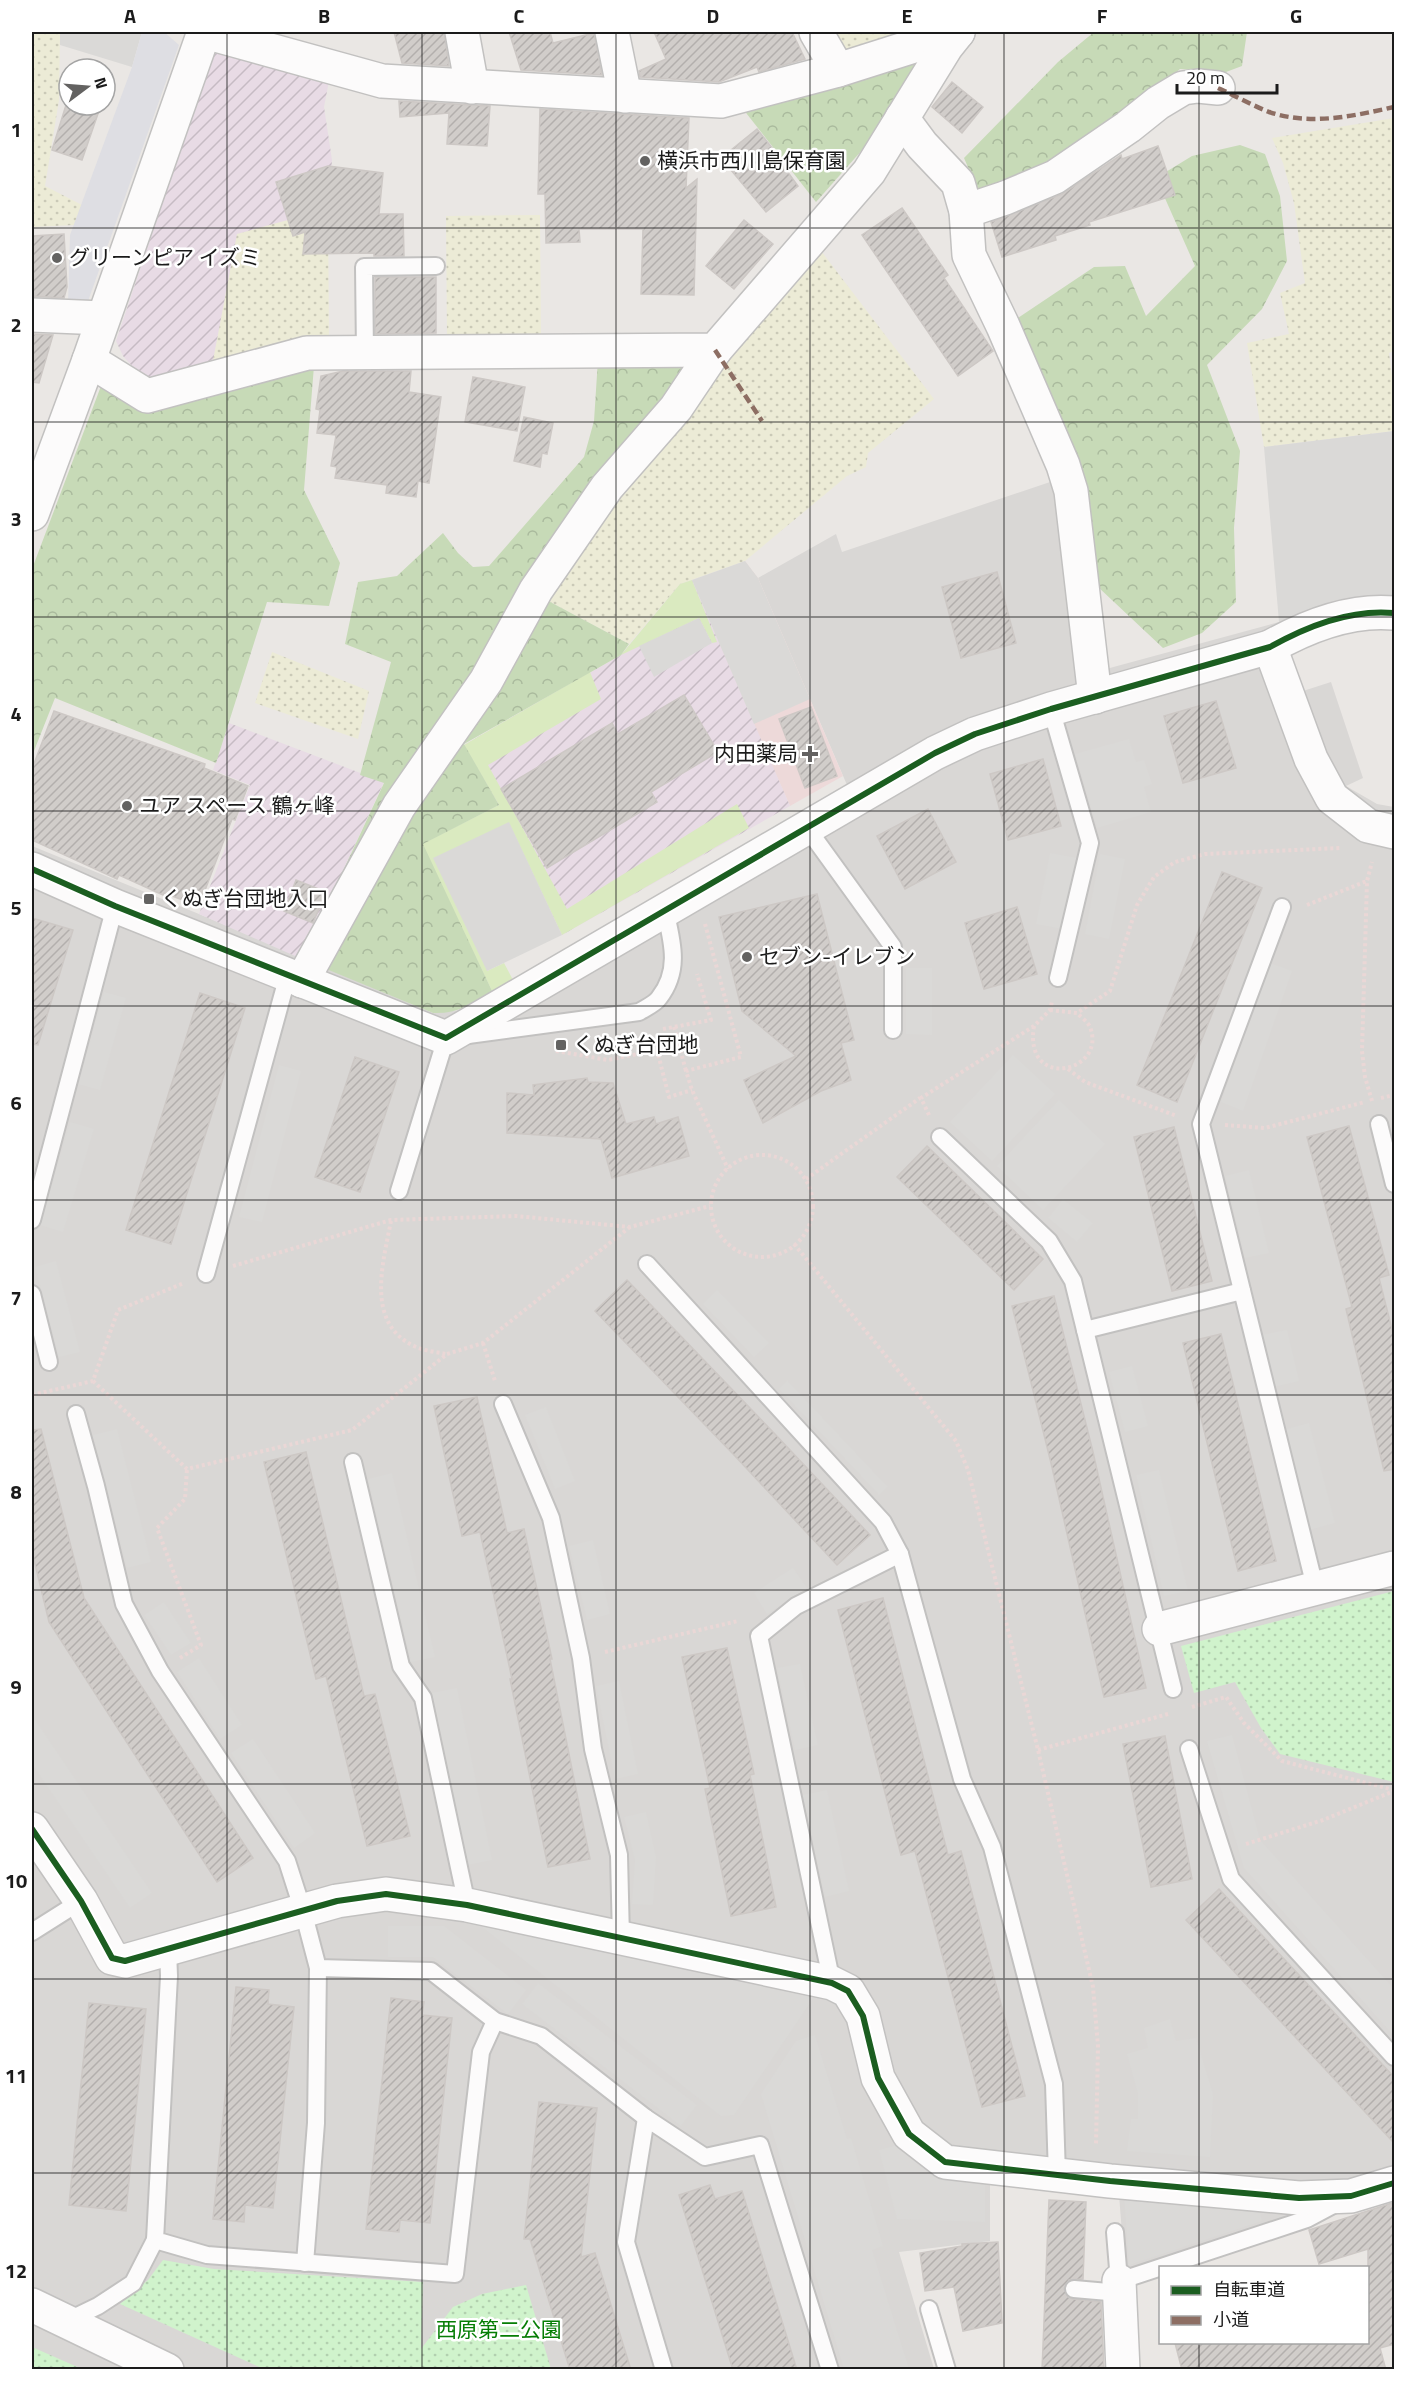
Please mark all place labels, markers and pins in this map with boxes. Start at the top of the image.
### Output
place label: 横浜市西川島保育園 [657,144,846,176]
marker: 横浜市西川島保育園 [638,154,652,168]
place label: グリーンピア イズミ [69,241,261,273]
marker: グリーンピア イズミ [50,251,64,265]
place label: 内田薬局 [714,737,798,769]
marker: 内田薬局 [803,747,817,761]
place label: ユア スペース 鶴ヶ峰 [139,789,335,821]
marker: ユア スペース 鶴ヶ峰 [120,799,134,813]
place label: くぬぎ台団地入口 [161,882,329,914]
marker: くぬぎ台団地入口 [142,892,156,906]
place label: セブン-イレブン [759,940,915,972]
marker: セブン-イレブン [740,950,754,964]
place label: くぬぎ台団地 [573,1028,699,1060]
marker: くぬぎ台団地 [554,1038,568,1052]

